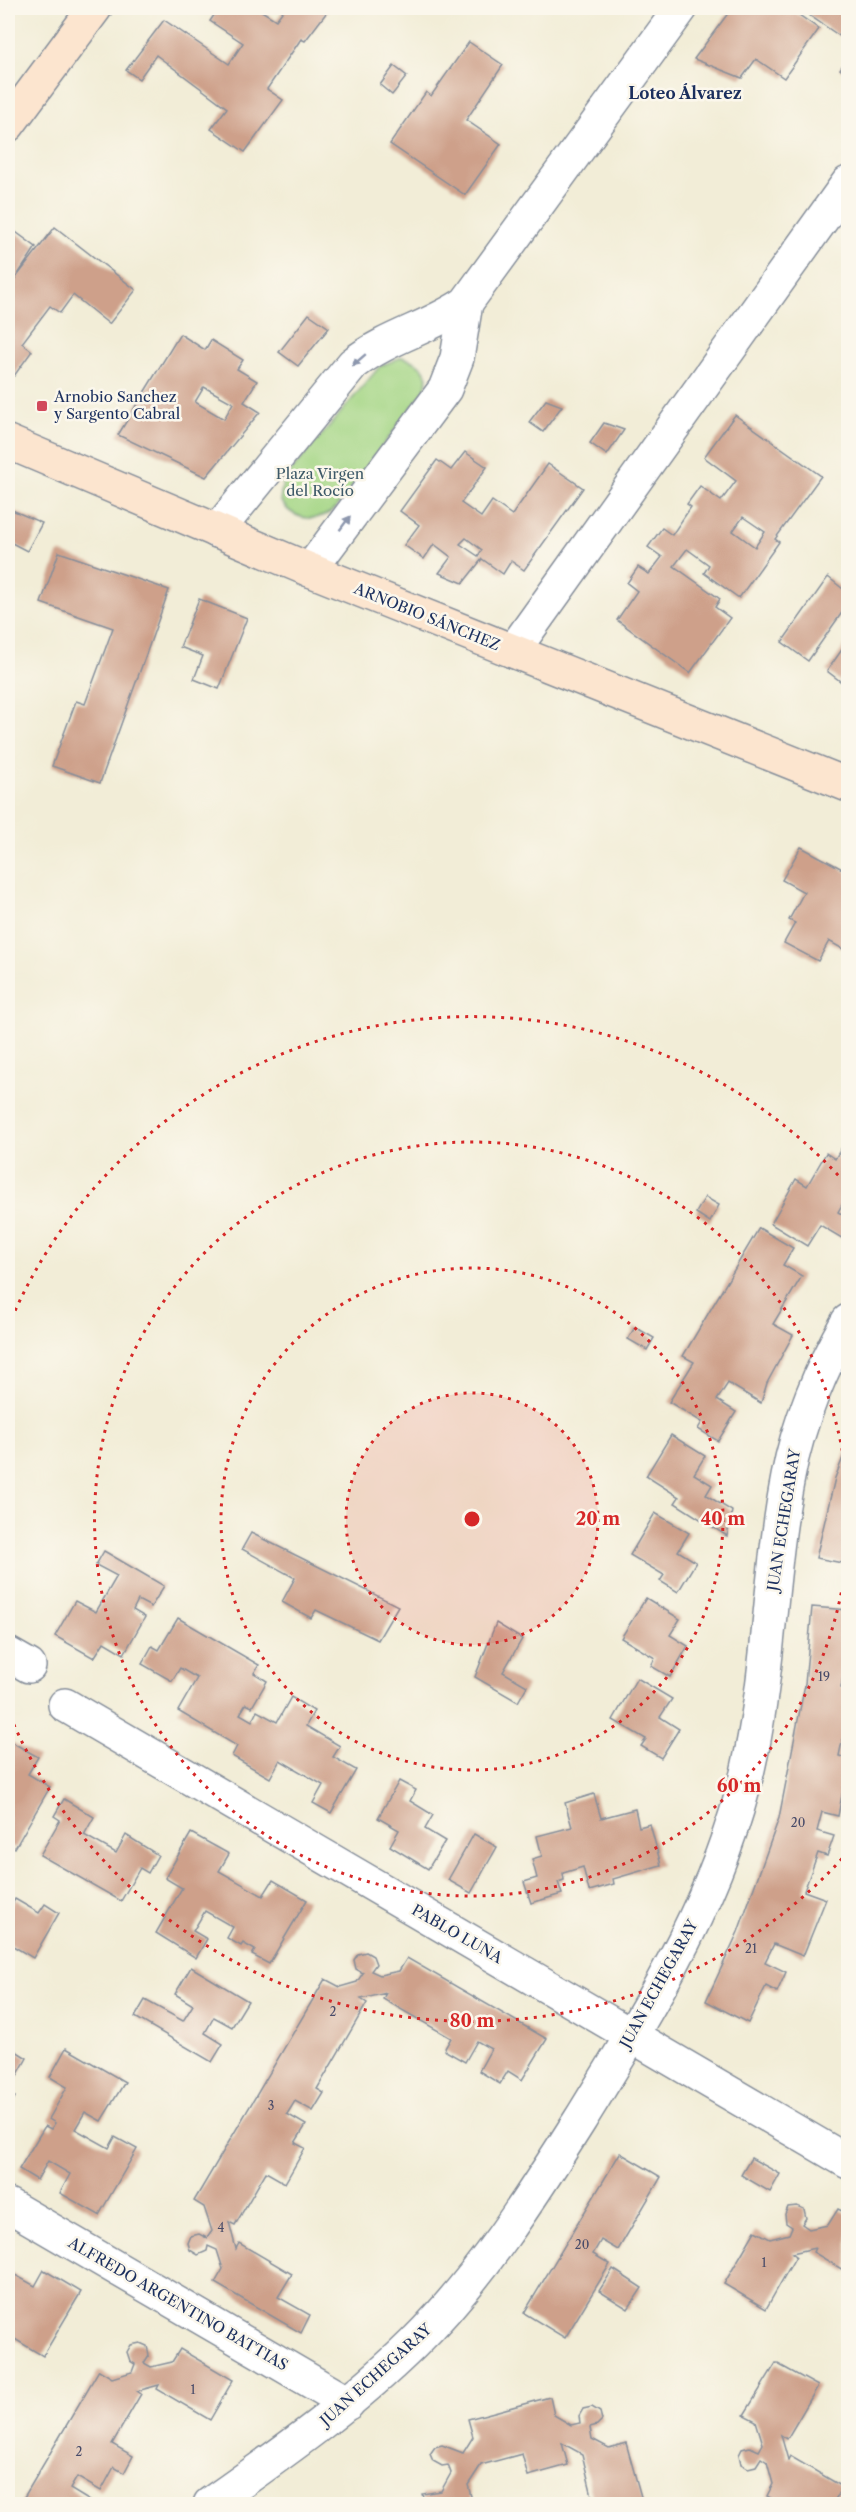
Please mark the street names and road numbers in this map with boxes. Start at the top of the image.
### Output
street label: ARNOBIO SÁNCHEZ [350,578,503,655]
street label: JUAN ECHEGARAY [763,1447,804,1594]
street label: PABLO LUNA [408,1900,507,1968]
street label: JUAN ECHEGARAY [614,1916,702,2053]
street label: ALFREDO ARGENTINO BATTIAS [64,2232,292,2374]
street label: JUAN ECHEGARAY [314,2319,436,2431]

